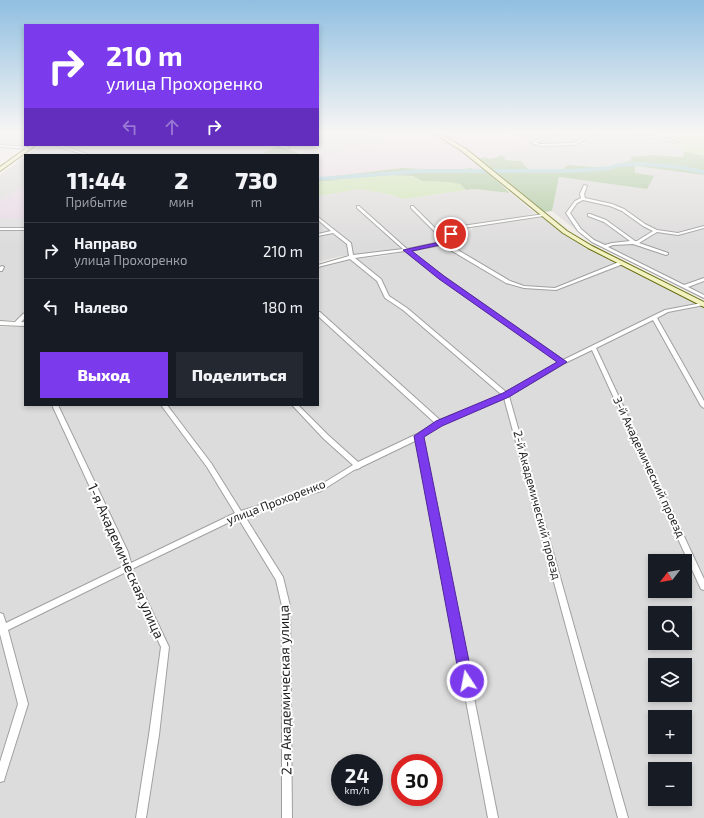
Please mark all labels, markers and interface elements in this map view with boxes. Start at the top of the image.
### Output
text: 210 m [106,38,183,72]
icon: right [40,40,92,92]
text: улица Прохоренко [106,72,263,94]
icon: left [119,116,141,138]
icon: ahead [161,116,183,138]
icon: right [203,116,225,138]
text: 11:44 [67,165,126,194]
text: 2 [174,165,188,194]
text: 730 [235,165,277,194]
text: Прибытие [66,194,127,210]
text: мин [169,194,194,210]
text: m [251,194,262,210]
pin [434,217,468,251]
icon: arrive [440,223,462,245]
text: Направо [74,234,137,252]
icon: right [40,240,62,262]
text: 210 m [263,242,303,260]
text: улица Прохоренко [74,252,187,268]
icon: left [40,296,62,318]
text: Налево [74,298,128,316]
text: 180 m [262,298,303,316]
button: Выход [40,352,168,398]
button: Поделиться [176,352,303,398]
street label: 3-й Академический проезд [611,394,689,539]
street label: 2-й Академический проезд [511,429,565,581]
street label: улица Прохоренко [224,476,328,527]
street label: 1-я Академическая улица [85,481,168,641]
north arrow [648,554,692,598]
map controls [648,554,692,806]
street label: 2-я Академическая улица [275,605,294,775]
button: search [648,606,692,650]
button: layers [648,658,692,702]
position arrow [446,660,488,702]
button: + [648,710,692,754]
speed limit sign: 30 [391,754,443,806]
button: − [648,762,692,806]
text: 24 [345,763,369,787]
text: km/h [345,784,369,796]

